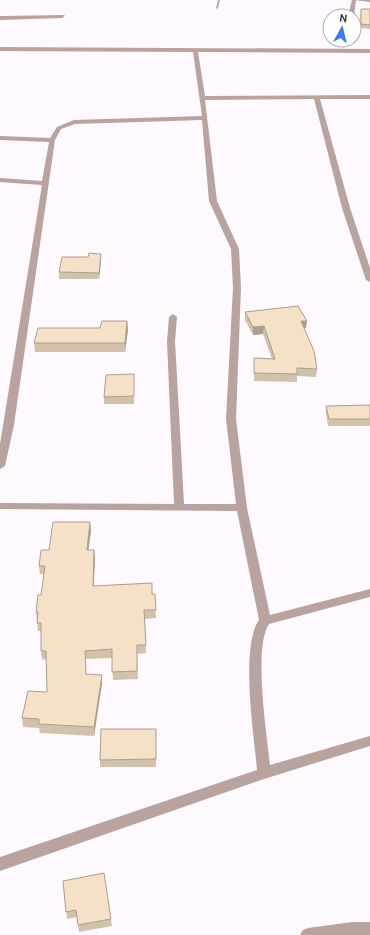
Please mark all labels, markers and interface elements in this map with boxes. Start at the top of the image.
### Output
north arrow [322,8,362,48]
text: N [339,11,348,26]

